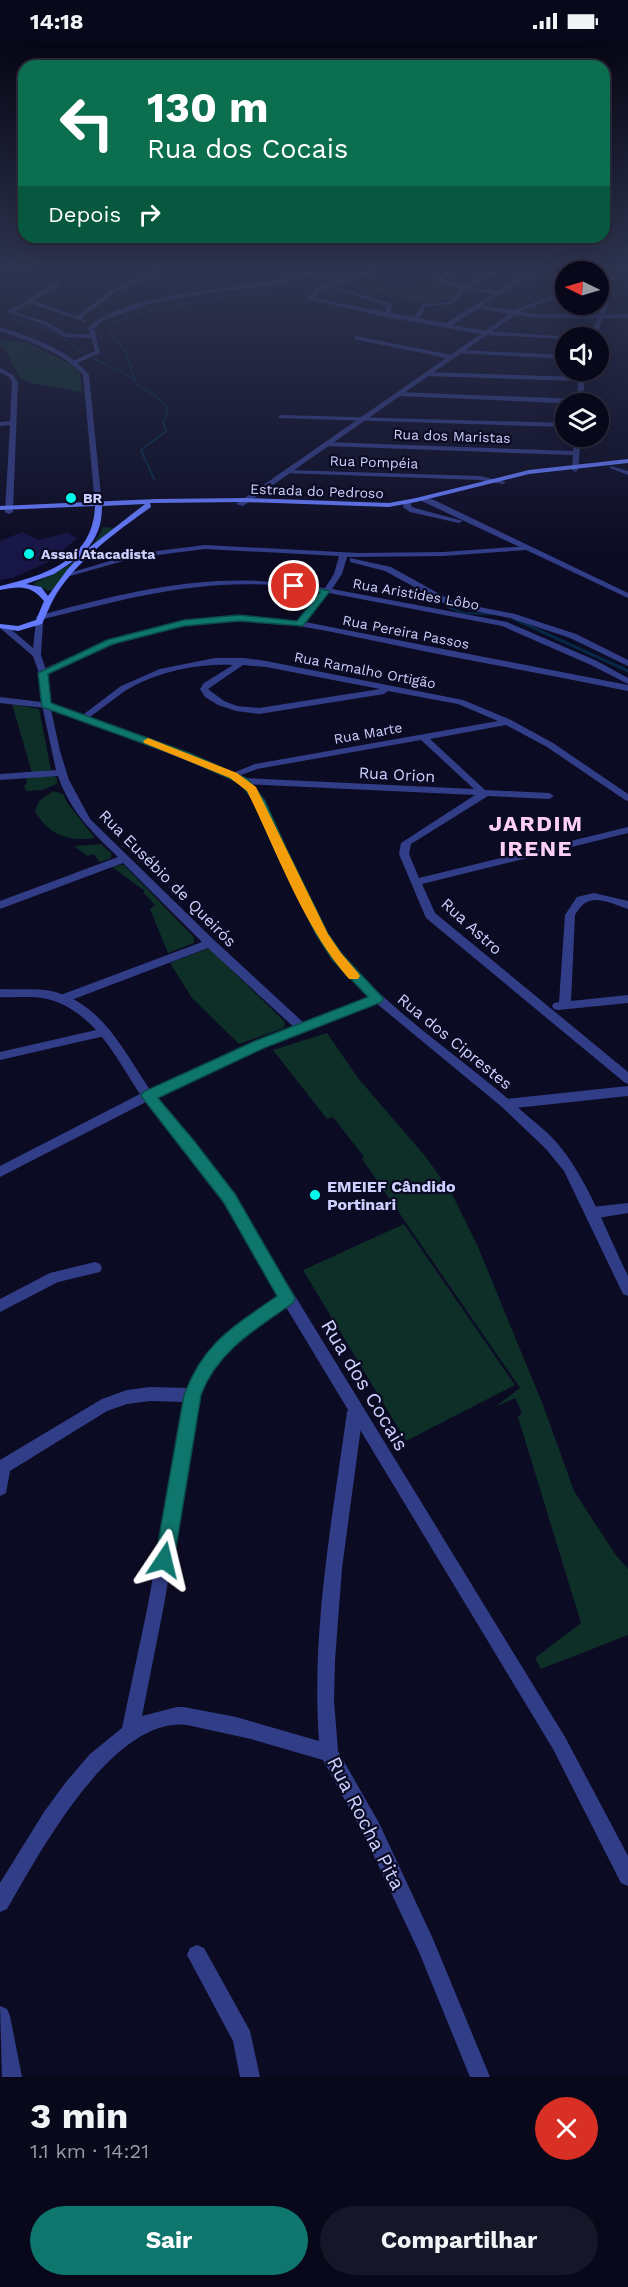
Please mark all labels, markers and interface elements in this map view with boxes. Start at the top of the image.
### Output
text: 14:18 [30,9,84,34]
text: 130 m [147,83,269,132]
icon: left [48,84,126,162]
text: Rua dos Cocais [147,133,348,165]
icon: right [133,198,166,231]
text: Depois [48,202,121,227]
north arrow [555,261,609,315]
map controls [555,261,609,447]
button: sound [555,327,609,381]
button: layers [555,393,609,447]
street label: Rua dos Maristas [393,426,511,446]
street label: Rua Pompéia [329,452,419,472]
street label: Estrada do Pedroso [250,481,384,501]
place label: BR [83,490,103,506]
marker: BR [64,491,78,505]
place label: Assaí Atacadista [41,546,156,562]
marker: Assaí Atacadista [22,547,36,561]
pin [268,560,319,611]
icon: arrive [277,569,310,602]
street label: Rua Aristídes Lôbo [352,575,480,613]
street label: Rua Pereira Passos [341,612,471,652]
street label: Rua Ramalho Ortigão [293,648,437,692]
street label: Rua Marte [333,719,403,747]
street label: Rua Orion [358,763,436,786]
street label: Rua Eusébio de Queirós [95,806,240,951]
district label: JARDIM IRENE [489,811,583,861]
street label: Rua Astro [437,894,506,959]
street label: Rua dos Ciprestes [394,989,516,1093]
place label: EMEIEF Cândido Portinari [327,1177,456,1214]
marker: EMEIEF Cândido Portinari [308,1188,322,1202]
street label: Rua dos Cocais [316,1315,414,1455]
position arrow [132,1528,196,1592]
street label: Rua Rocha Pita [322,1752,410,1894]
text: 3 min [30,2095,128,2137]
button: close [535,2097,598,2160]
text: 1.1 km · 14:21 [30,2139,149,2163]
button: Sair [30,2206,308,2275]
button: Compartilhar [320,2206,598,2275]

